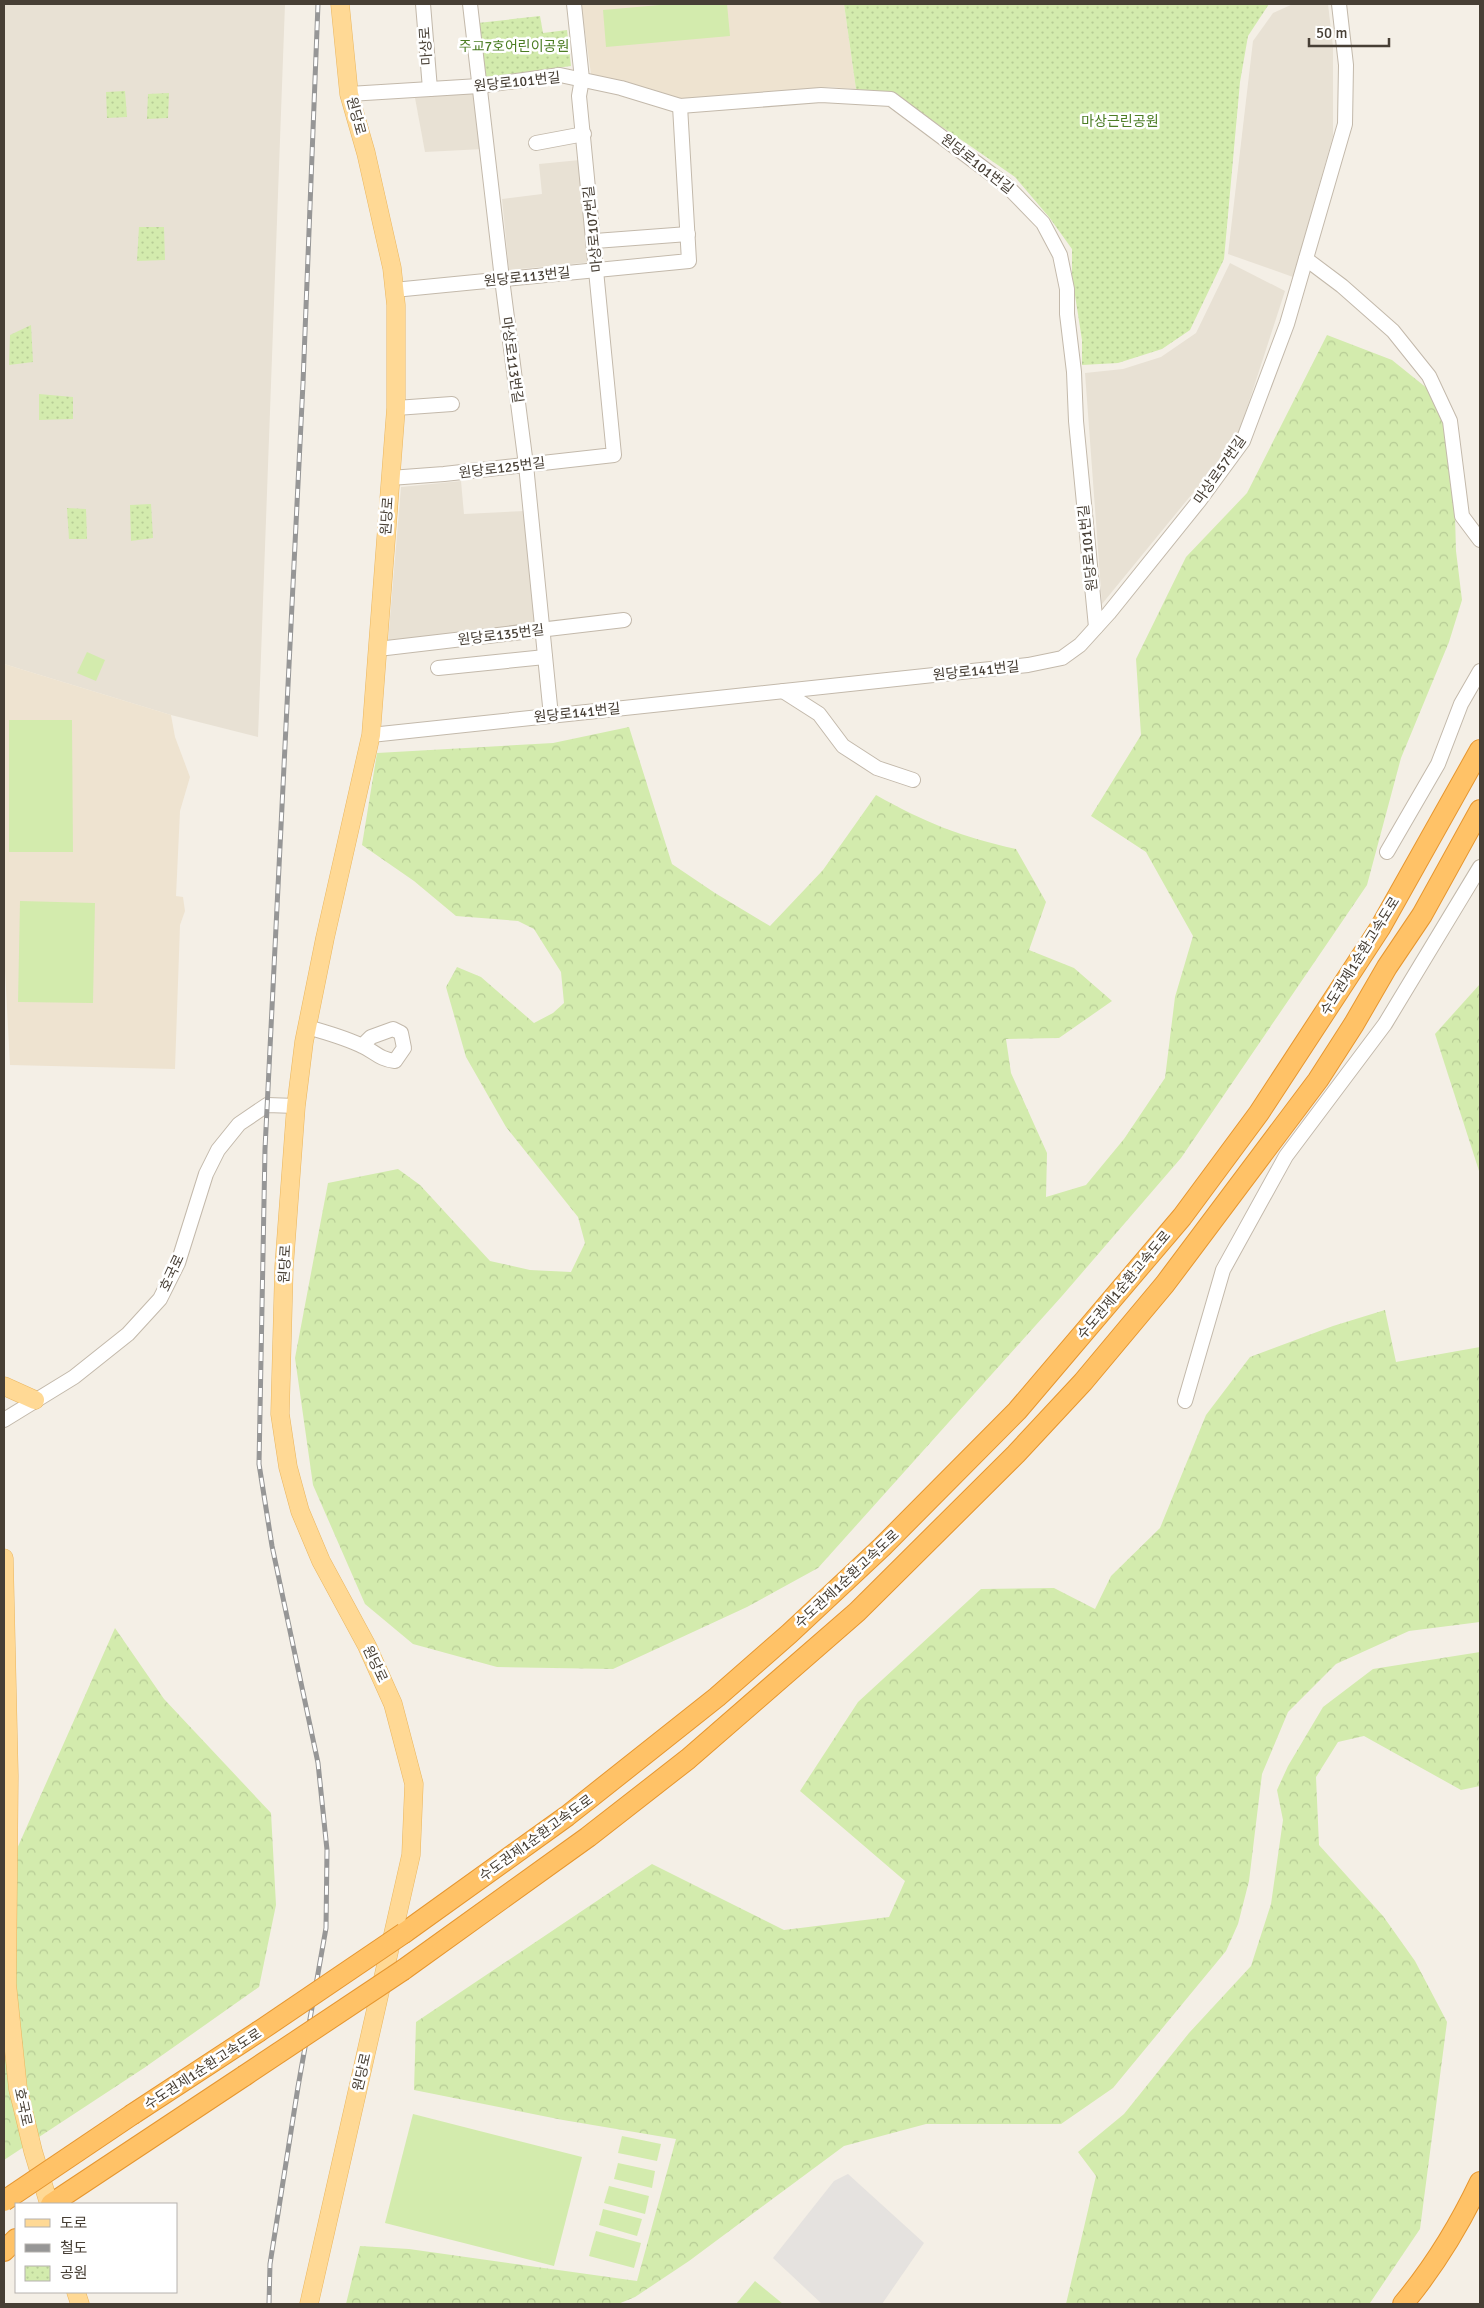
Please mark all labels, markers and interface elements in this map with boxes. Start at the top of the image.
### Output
scale bar [1309,15,1389,47]
text: 50 m [1316,24,1347,42]
street label: 마상로 [416,26,436,66]
park label: 주교7호어린이공원 [459,38,569,55]
street label: 원당로101번길 [473,69,561,95]
street label: 원당로 [343,95,369,137]
park label: 마상근린공원 [1081,113,1159,130]
street label: 원당로101번길 [937,130,1017,198]
street label: 마상로107번길 [580,185,606,273]
street label: 원당로113번길 [483,264,571,290]
street label: 마상로113번길 [498,316,526,404]
street label: 마상로57번길 [1190,433,1250,507]
street label: 원당로125번길 [458,454,546,482]
street label: 원당로 [377,496,397,536]
street label: 원당로101번길 [1075,504,1101,592]
street label: 원당로135번길 [457,621,545,649]
street label: 원당로141번길 [932,658,1020,684]
street label: 원당로141번길 [533,700,621,726]
street label: 수도권제1순환고속도로 [1317,894,1403,1018]
street label: 수도권제1순환고속도로 [1074,1227,1174,1343]
street label: 원당로 [276,1244,295,1284]
street label: 호국로 [156,1252,188,1294]
street label: 수도권제1순환고속도로 [791,1526,903,1632]
street label: 원당로 [359,1643,391,1685]
street label: 수도권제1순환고속도로 [476,1791,596,1885]
street label: 수도권제1순환고속도로 [141,2025,265,2113]
street label: 원당로 [349,2051,375,2093]
street label: 호국로 [11,2086,35,2128]
legend [15,2203,178,2293]
text: 도로 [60,2214,88,2232]
text: 철도 [60,2239,88,2257]
text: 공원 [60,2264,88,2282]

